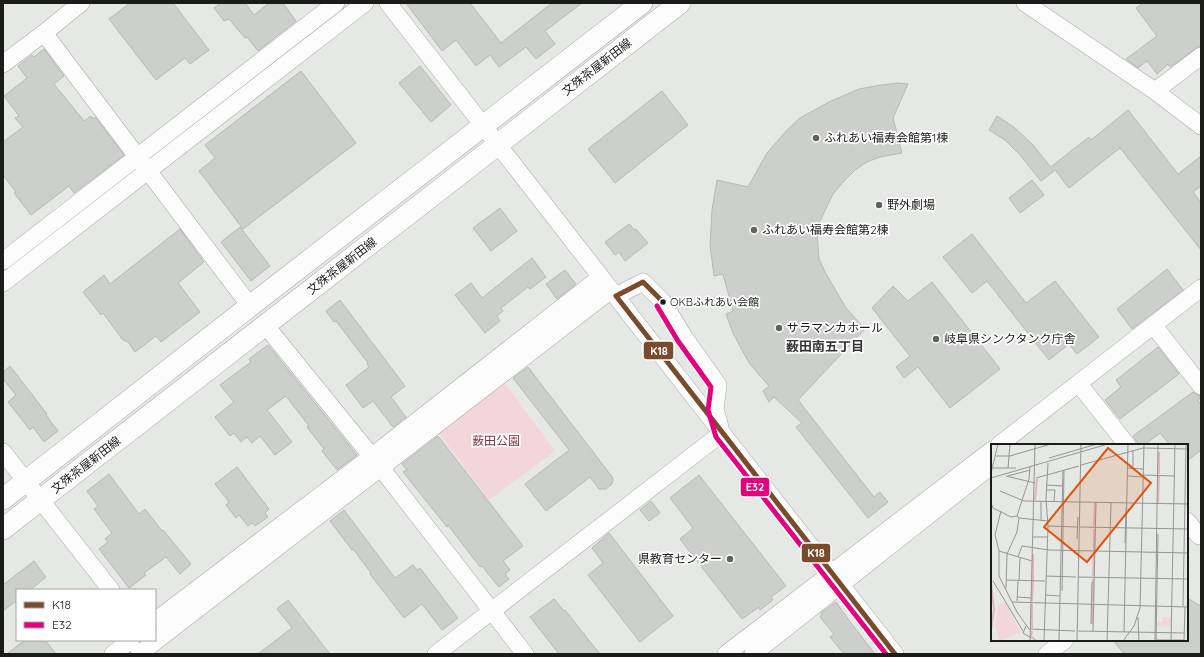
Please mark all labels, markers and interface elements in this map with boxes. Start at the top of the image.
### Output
street label: 文殊茶屋新田線 [559,35,634,98]
place label: ふれあい福寿会館第1棟 [824,130,948,145]
marker: ふれあい福寿会館第1棟 [811,133,821,143]
place label: 野外劇場 [887,197,935,212]
marker: 野外劇場 [874,200,884,210]
place label: ふれあい福寿会館第2棟 [762,222,889,237]
marker: ふれあい福寿会館第2棟 [749,225,759,235]
street label: 文殊茶屋新田線 [304,234,379,297]
place label: OKBふれあい会館 [670,295,759,309]
marker: OKBふれあい会館 [658,297,668,307]
place label: サラマンカホール [787,320,883,335]
marker: サラマンカホール [774,323,784,333]
place label: 岐阜県シンクタンク庁舎 [944,331,1076,346]
marker: 岐阜県シンクタンク庁舎 [931,334,941,344]
district label: 薮田南五丁目 [786,338,864,354]
line badge: K18 [643,341,674,360]
text: K18 [650,344,668,358]
street label: 文殊茶屋新田線 [48,433,123,496]
park label: 薮田公園 [472,433,520,448]
inset map [991,444,1188,641]
line badge: E32 [740,477,770,497]
text: E32 [746,480,764,494]
line badge: K18 [801,543,831,563]
text: K18 [807,546,825,560]
place label: 県教育センター [638,551,722,566]
marker: 県教育センター [725,554,735,564]
legend [16,589,156,641]
text: K18 [52,597,71,612]
text: E32 [52,617,72,632]

